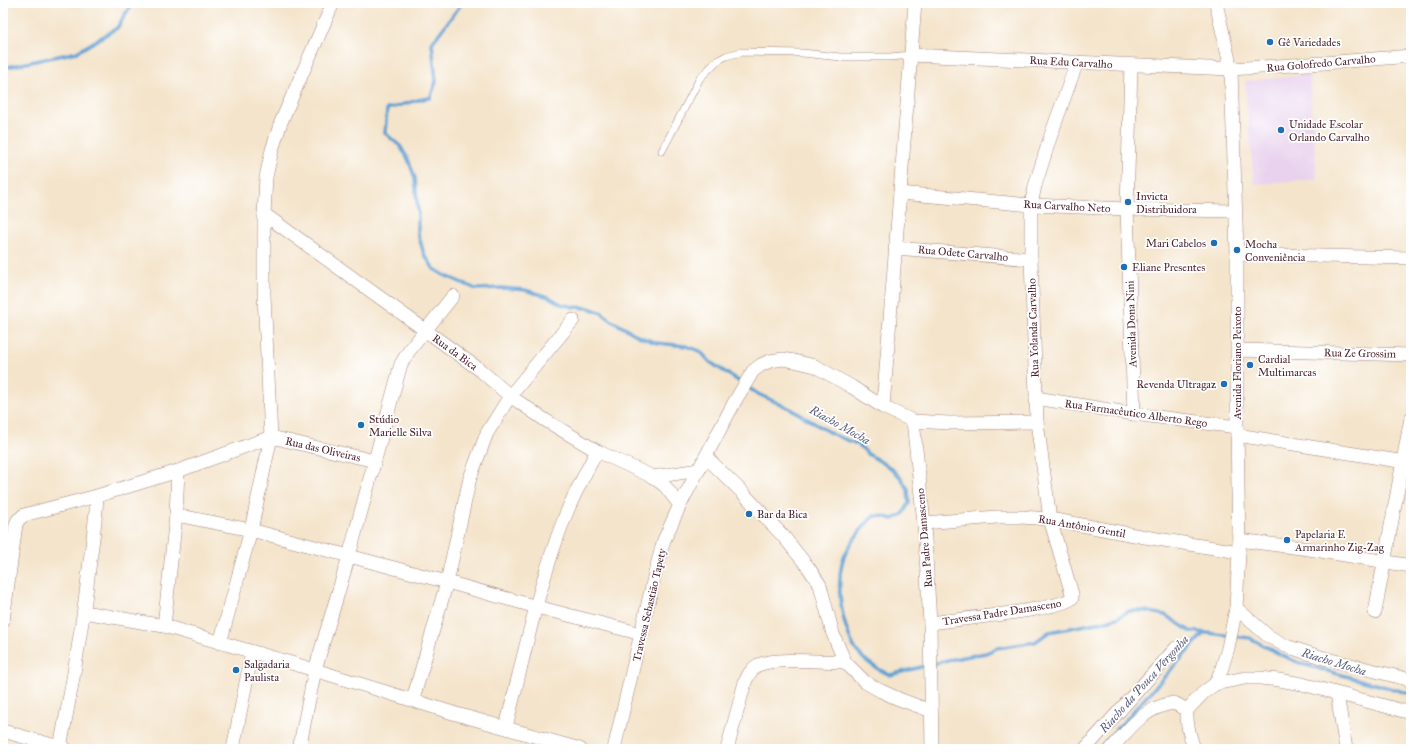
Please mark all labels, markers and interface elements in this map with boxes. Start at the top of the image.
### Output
place label: Gê Variedades [1278,36,1340,49]
marker: Gê Variedades [1265,37,1275,47]
street label: Rua Golofredo Carvalho [1266,52,1377,75]
street label: Rua Edu Carvalho [1029,54,1113,71]
place label: Unidade Escolar Orlando Carvalho [1289,118,1370,144]
marker: Unidade Escolar Orlando Carvalho [1276,125,1286,135]
place label: Invicta Distribuidora [1136,190,1197,216]
marker: Invicta Distribuidora [1123,197,1133,207]
street label: Rua Carvalho Neto [1023,198,1111,215]
place label: Mari Cabelos [1146,237,1206,250]
marker: Mari Cabelos [1209,238,1219,248]
place label: Mocha Conveniência [1245,238,1306,264]
street label: Rua Odete Carvalho [917,243,1009,264]
marker: Mocha Conveniência [1232,245,1242,255]
place label: Eliane Presentes [1132,261,1205,274]
marker: Eliane Presentes [1119,262,1129,272]
street label: Rua Yolanda Carvalho [1025,278,1042,378]
street label: Avenida Dona Nini [1123,280,1140,369]
street label: Avenida Floriano Peixoto [1231,306,1244,421]
street label: Rua da Bica [430,332,480,373]
street label: Rua Ze Grossim [1324,346,1397,361]
place label: Cardial Multimarcas [1258,353,1316,379]
marker: Cardial Multimarcas [1245,360,1255,370]
place label: Revenda Ultragaz [1136,378,1216,391]
marker: Revenda Ultragaz [1219,379,1229,389]
street label: Rua Farmacêutico Alberto Rego [1064,397,1209,430]
water label: Riacho Mocha [807,402,873,447]
place label: Stúdio Marielle Silva [369,413,432,439]
marker: Stúdio Marielle Silva [356,420,366,430]
street label: Rua das Oliveiras [284,435,362,464]
street label: Rua Padre Damasceno [914,487,935,588]
place label: Bar da Bica [757,508,808,521]
marker: Bar da Bica [744,509,754,519]
street label: Rua Antônio Gentil [1037,512,1127,541]
place label: Papelaria E Armarinho Zig-Zag [1294,528,1385,554]
marker: Papelaria E Armarinho Zig-Zag [1282,535,1292,545]
street label: Travessa Sebastião Tapety [630,546,669,663]
street label: Travessa Padre Damasceno [942,597,1063,628]
water label: Riacho da Pouca Vergonha [1096,632,1192,736]
water label: Riacho Mocha [1299,645,1368,679]
place label: Salgadaria Paulista [244,658,290,684]
marker: Salgadaria Paulista [231,665,241,675]

